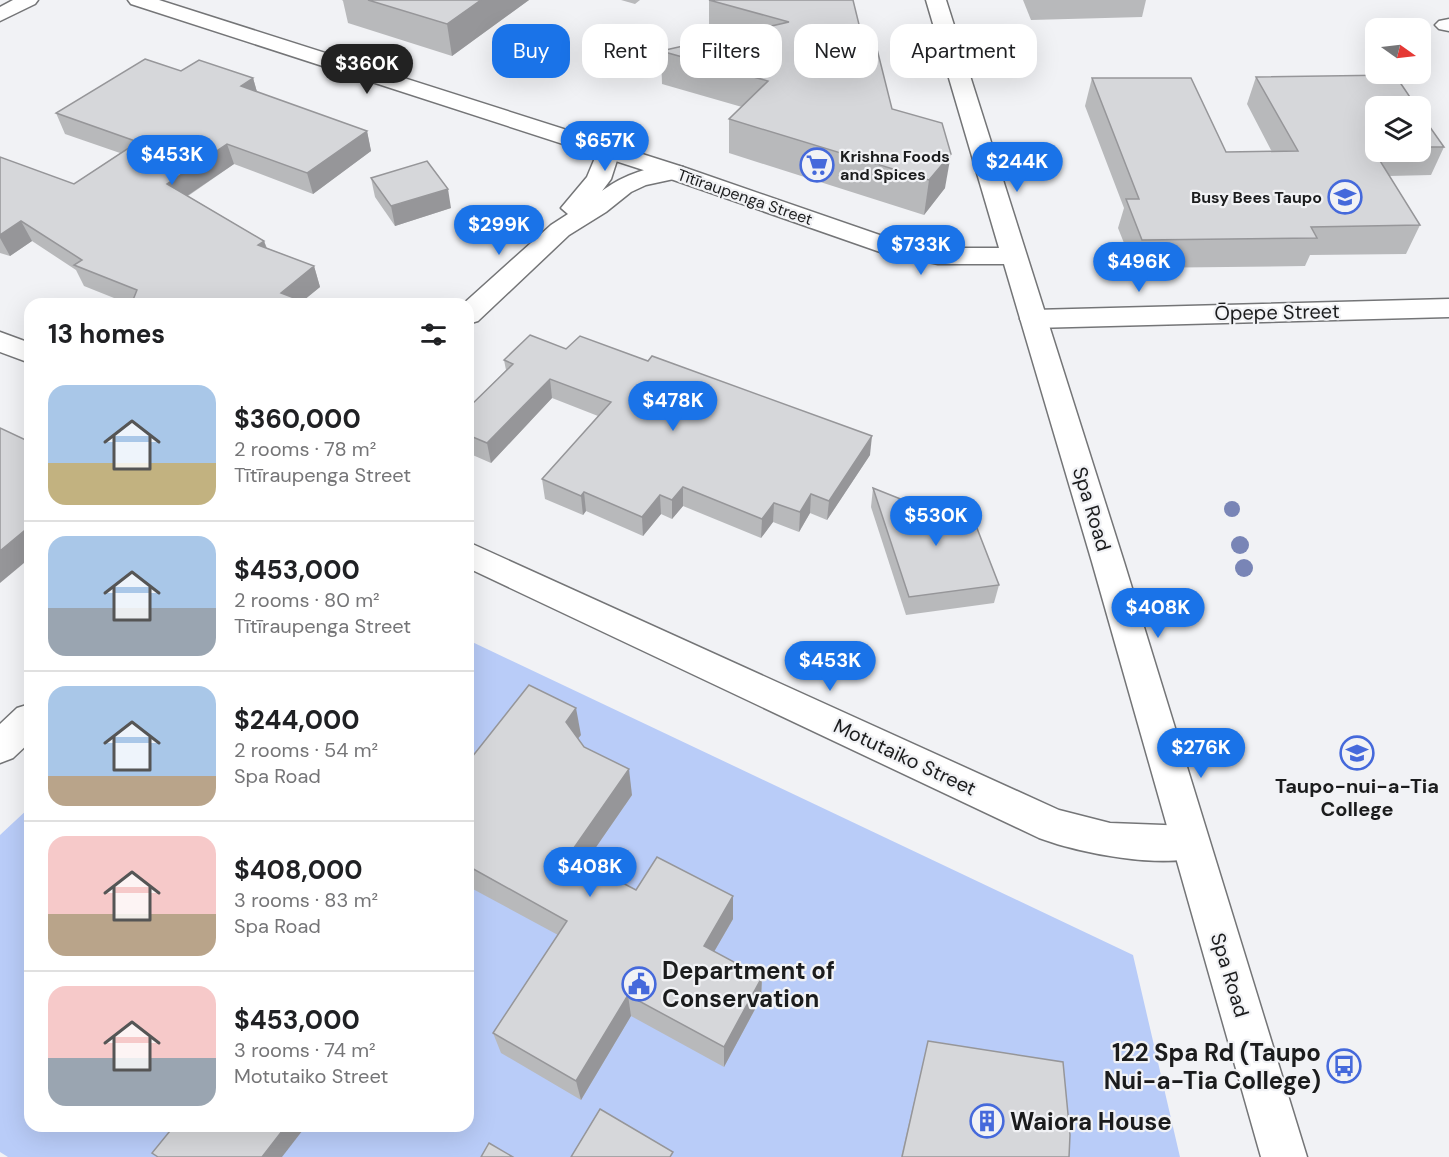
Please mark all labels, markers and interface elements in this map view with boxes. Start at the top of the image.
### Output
north arrow [1365,18,1431,84]
map controls [1365,18,1431,162]
chip: Buy [492,24,570,78]
chip: Rent [582,24,668,78]
chip: Filters [680,24,782,78]
chip: New [794,24,878,78]
chip: Apartment [890,24,1037,78]
pin: $360K [325,44,409,95]
text: $360K [335,50,399,76]
button: layers [1365,96,1431,162]
pin: $657K [563,121,647,172]
text: $657K [575,127,635,153]
pin: $453K [130,135,214,186]
text: $453K [141,141,203,167]
pin: $244K [975,142,1059,193]
place label: Krishna Foods and Spices [840,146,950,185]
supermarket icon: Krishna Foods and Spices [799,147,835,183]
text: $244K [986,148,1048,174]
street label: Tītīraupenga Street [675,164,815,230]
school or university icon: Busy Bees Taupo [1327,179,1363,215]
place label: Busy Bees Taupo [1191,187,1322,208]
pin: $299K [457,205,541,256]
text: $299K [468,211,530,237]
pin: $733K [879,225,963,276]
text: $733K [891,231,951,257]
pin: $496K [1097,242,1181,293]
text: $496K [1107,248,1171,274]
street label: Ōpepe Street [1214,298,1340,326]
text: 13 homes [48,317,165,351]
icon: filters [417,318,450,351]
pin: $478K [631,381,715,432]
text: $478K [642,387,704,413]
text: $360,000 [234,402,361,436]
icon: home [96,409,168,481]
text: 2 rooms · 78 m² [234,436,376,462]
text: Tītīraupenga Street [234,462,411,488]
street label: Spa Road [1067,464,1117,554]
pin: $530K [894,496,978,547]
text: $530K [904,502,968,528]
text: $453,000 [234,553,360,587]
icon: home [96,560,168,632]
text: 2 rooms · 80 m² [234,587,380,613]
pin: $408K [1116,588,1200,639]
text: $408K [1126,594,1190,620]
text: Tītīraupenga Street [234,613,411,639]
pin: $453K [788,641,872,692]
text: $453K [799,647,861,673]
text: $244,000 [234,703,360,737]
icon: home [96,710,168,782]
street label: Motutaiko Street [830,713,981,801]
pin: $276K [1159,728,1243,779]
text: $276K [1171,734,1231,760]
school or university icon: Taupo-nui-a-Tia College [1339,735,1375,771]
text: 2 rooms · 54 m² [234,737,378,763]
text: Spa Road [234,763,321,789]
place label: Taupo-nui-a-Tia College [1275,773,1439,822]
pin: $408K [548,847,632,898]
text: $408,000 [234,853,363,887]
text: $408K [558,853,622,879]
icon: home [96,860,168,932]
text: 3 rooms · 83 m² [234,887,378,913]
text: Spa Road [234,913,321,939]
street label: Spa Road [1205,930,1255,1020]
place label: Department of Conservation [662,955,835,1014]
public building icon: Department of Conservation [621,966,657,1002]
text: $453,000 [234,1003,360,1037]
icon: home [96,1010,168,1082]
text: 3 rooms · 74 m² [234,1037,376,1063]
place label: 122 Spa Rd (Taupo Nui-a-Tia College) [1104,1037,1321,1096]
bus stop icon: 122 Spa Rd (Taupo Nui-a-Tia College) [1326,1048,1362,1084]
text: Motutaiko Street [234,1063,388,1089]
building icon: Waiora House [969,1103,1005,1139]
place label: Waiora House [1010,1106,1172,1137]

